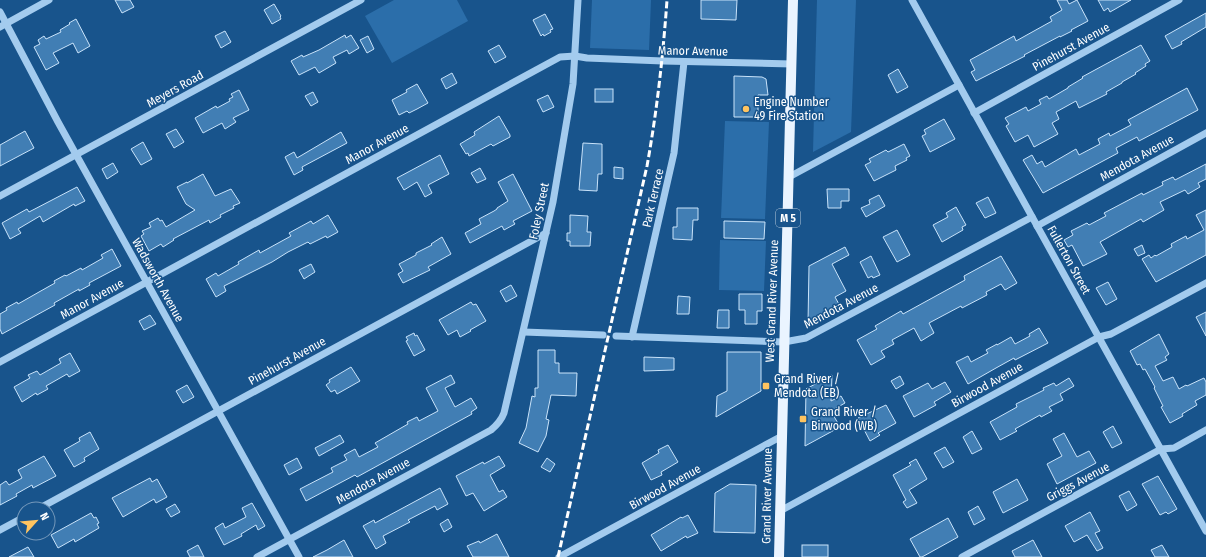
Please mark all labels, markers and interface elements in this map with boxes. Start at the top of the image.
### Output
street label: Pinehurst Avenue [1030,20,1112,74]
street label: Manor Avenue [658,43,728,59]
street label: Meyers Road [144,68,206,110]
place label: Engine Number 49 Fire Station [754,95,830,123]
marker: Engine Number 49 Fire Station [741,104,751,114]
street label: Manor Avenue [343,121,411,167]
street label: Mendota Avenue [1098,132,1176,184]
street label: Park Terrace [639,167,667,229]
street label: Foley Street [526,181,552,241]
road number: M 5 [776,209,800,227]
street label: Fullerton Street [1044,223,1094,297]
street label: Wadsworth Avenue [129,236,187,324]
street label: West Grand River Avenue [763,239,781,363]
street label: Manor Avenue [58,276,126,322]
street label: Mendota Avenue [801,281,881,331]
street label: Pinehurst Avenue [246,334,328,388]
street label: Birwood Avenue [949,360,1025,410]
place label: Grand River / Mendota (EB) [774,372,840,400]
marker: Grand River / Mendota (EB) [761,381,771,391]
place label: Grand River / Birwood (WB) [811,405,878,433]
marker: Grand River / Birwood (WB) [798,414,808,424]
street label: Grand River Avenue [759,448,775,544]
street label: Mendota Avenue [334,455,412,507]
street label: Griggs Avenue [1044,460,1112,504]
street label: Birwood Avenue [627,462,703,512]
north arrow [16,501,56,541]
text: N [37,511,52,523]

